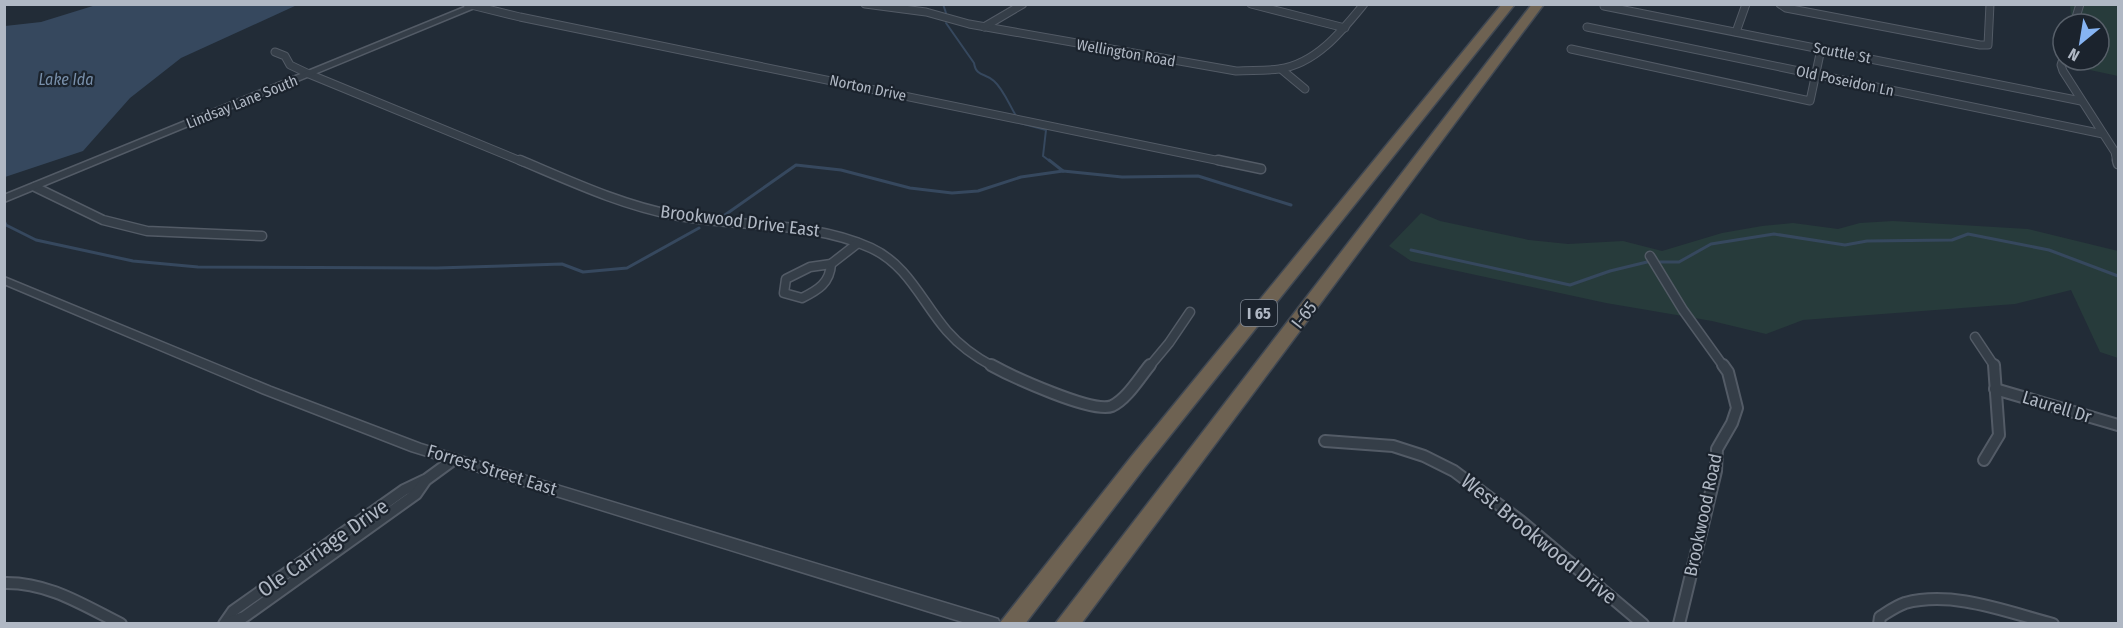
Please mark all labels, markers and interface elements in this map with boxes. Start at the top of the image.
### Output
north arrow [2051,12,2111,72]
street label: Wellington Road [1075,35,1177,71]
street label: Scuttle St [1812,39,1872,67]
text: N [2065,44,2083,65]
street label: Old Poseidon Ln [1794,62,1896,100]
water label: Lake Ida [38,70,94,89]
street label: Lindsay Lane South [184,71,300,133]
street label: Norton Drive [828,71,908,105]
street label: Brookwood Drive East [659,200,821,242]
street label: I-65 [1287,297,1321,333]
road number: I 65 [1241,300,1277,326]
street label: Laurell Dr [2020,386,2095,428]
street label: Forrest Street East [424,440,560,500]
street label: Brookwood Road [1679,452,1727,578]
street label: West Brookwood Drive [1456,468,1622,610]
street label: Ole Carriage Drive [252,493,394,603]

